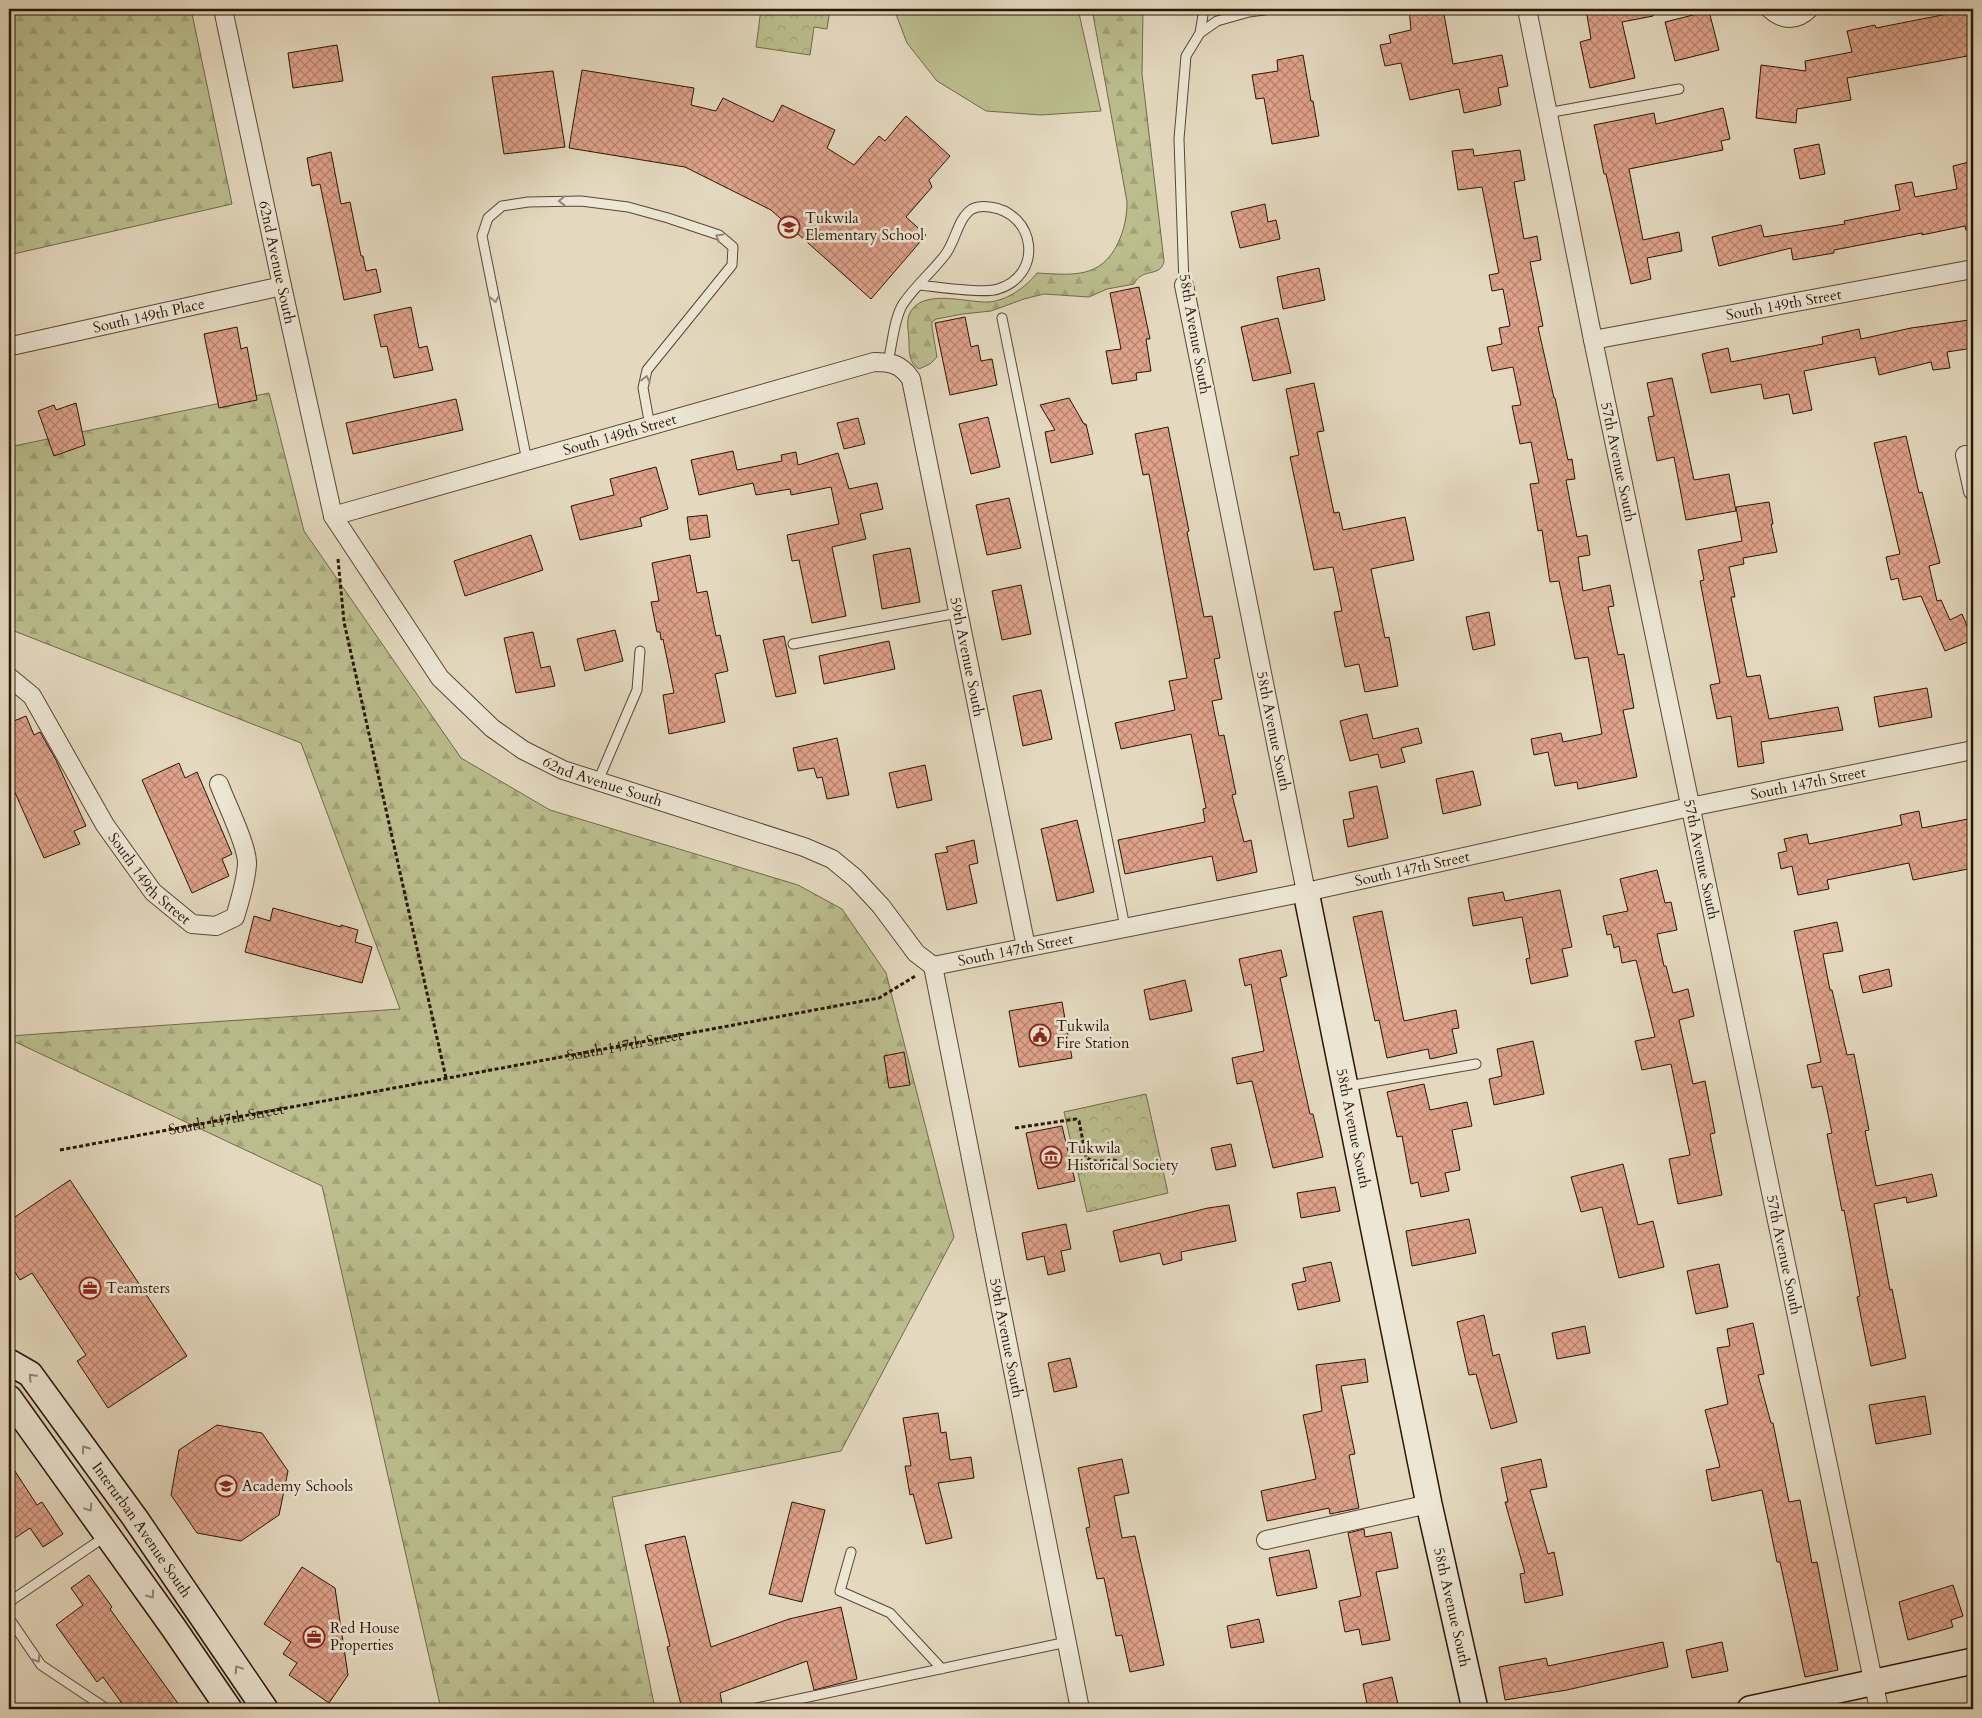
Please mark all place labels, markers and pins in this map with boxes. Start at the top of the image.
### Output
place label: Tukwila Elementary School [805,208,924,245]
school or university icon: Tukwila Elementary School [777,215,801,239]
place label: Tukwila Fire Station [1056,1016,1130,1053]
public building icon: Tukwila Fire Station [1028,1023,1052,1047]
place label: Tukwila Historical Society [1067,1138,1179,1175]
museum icon: Tukwila Historical Society [1039,1145,1063,1169]
office icon: Teamsters [78,1276,102,1300]
place label: Teamsters [106,1278,170,1298]
school or university icon: Academy Schools [214,1474,238,1498]
place label: Academy Schools [242,1476,353,1496]
place label: Red House Properties [330,1618,400,1655]
office icon: Red House Properties [302,1625,326,1649]

